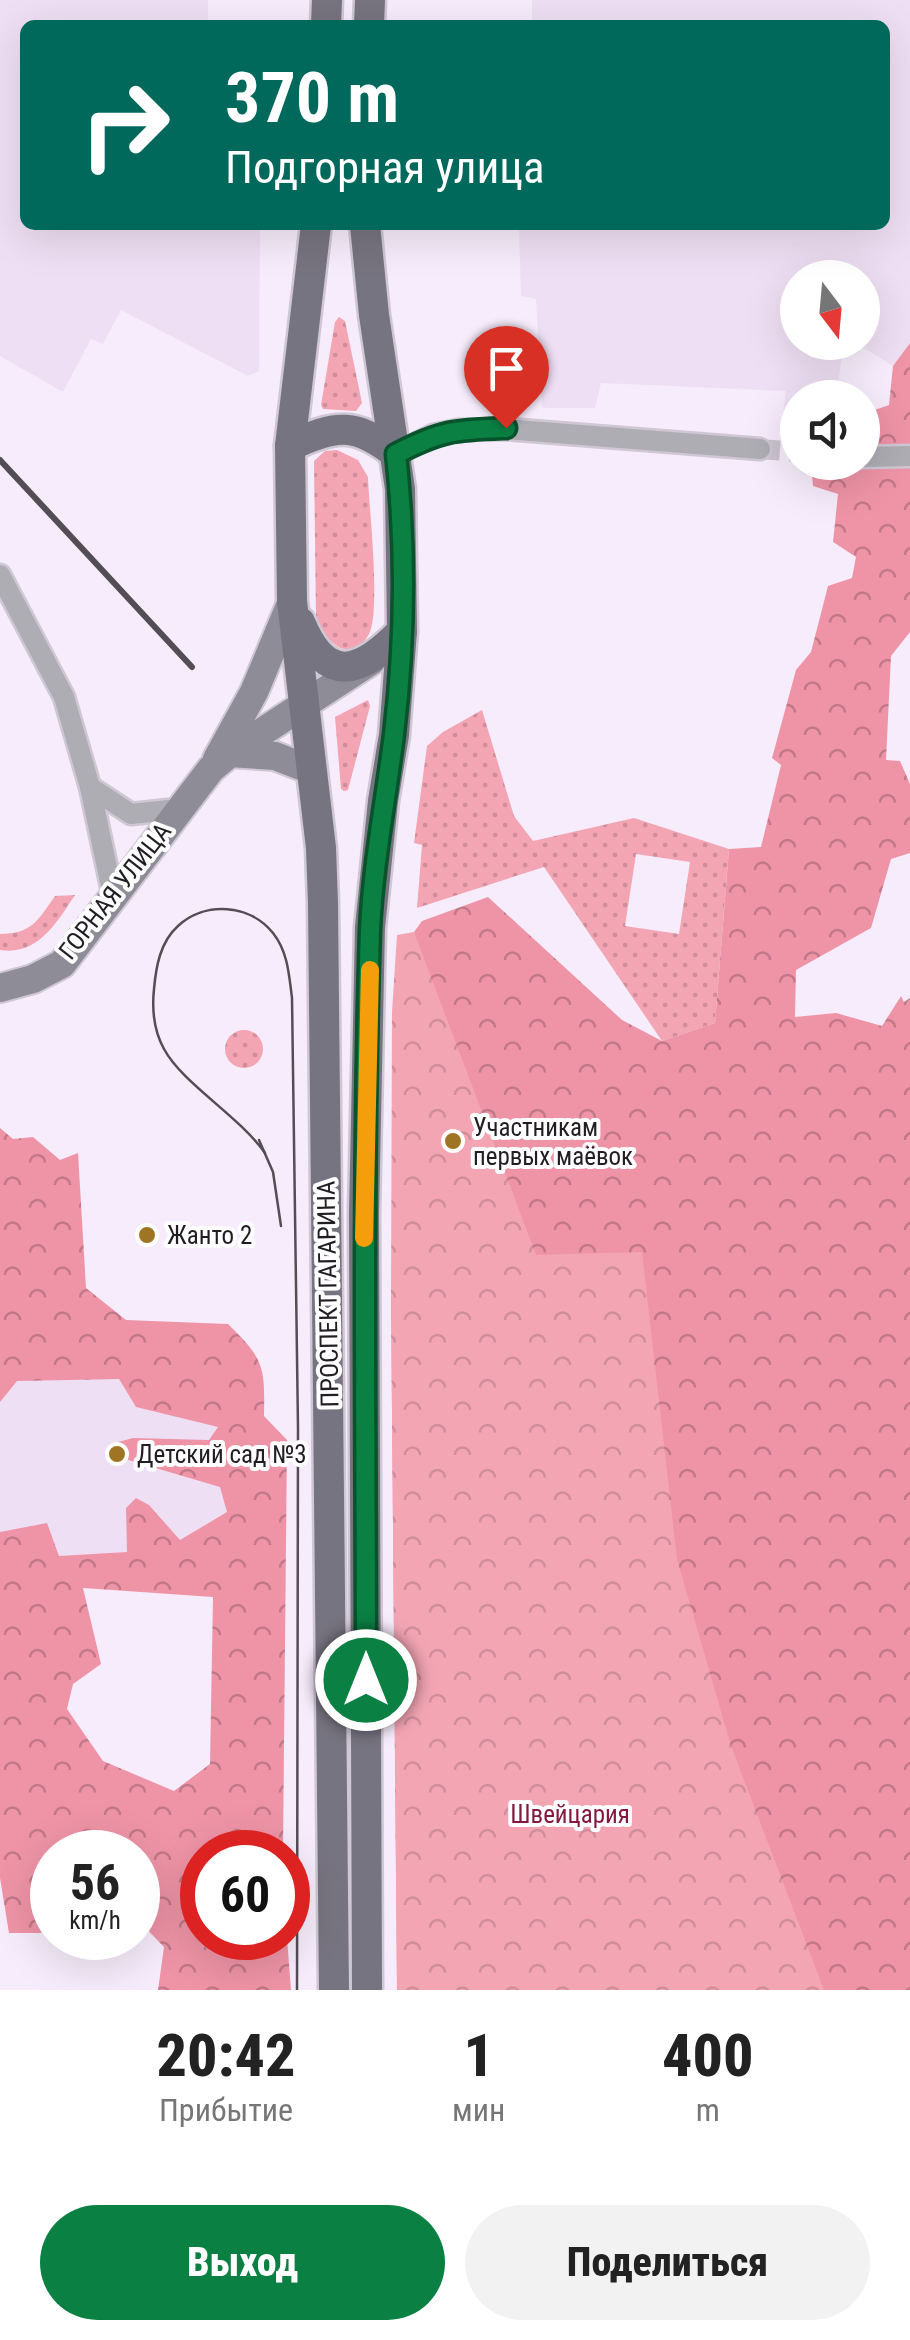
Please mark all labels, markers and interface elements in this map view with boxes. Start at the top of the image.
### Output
text: 370 m [225,57,399,139]
icon: right [60,60,190,190]
text: Подгорная улица [225,141,544,194]
north arrow [780,260,880,360]
map controls [780,260,880,480]
pin [464,326,549,429]
icon: arrive [479,341,534,396]
button: sound [780,380,880,480]
street label: ГОРНАЯ УЛИЦА [53,817,177,965]
place label: Участникам первых маёвок [473,1113,633,1171]
marker: Участникам первых маёвок [442,1130,464,1152]
street label: ПРОСПЕКТ ГАГАРИНА [312,1180,344,1408]
place label: Жанто 2 [167,1221,252,1250]
marker: Жанто 2 [136,1224,158,1246]
place label: Детский сад №3 [137,1440,307,1469]
marker: Детский сад №3 [106,1443,128,1465]
position arrow [314,1628,418,1732]
park label: Швейцария [510,1800,630,1829]
speed limit sign: 60 [180,1830,310,1960]
text: 56 [70,1854,120,1912]
text: km/h [69,1906,121,1935]
text: 20:42 [157,2020,296,2091]
text: 1 [463,2020,494,2091]
text: 400 [662,2020,753,2091]
text: Прибытие [159,2091,293,2129]
text: мин [452,2091,505,2129]
text: m [696,2091,720,2129]
button: Выход [40,2205,445,2320]
button: Поделиться [465,2205,870,2320]

